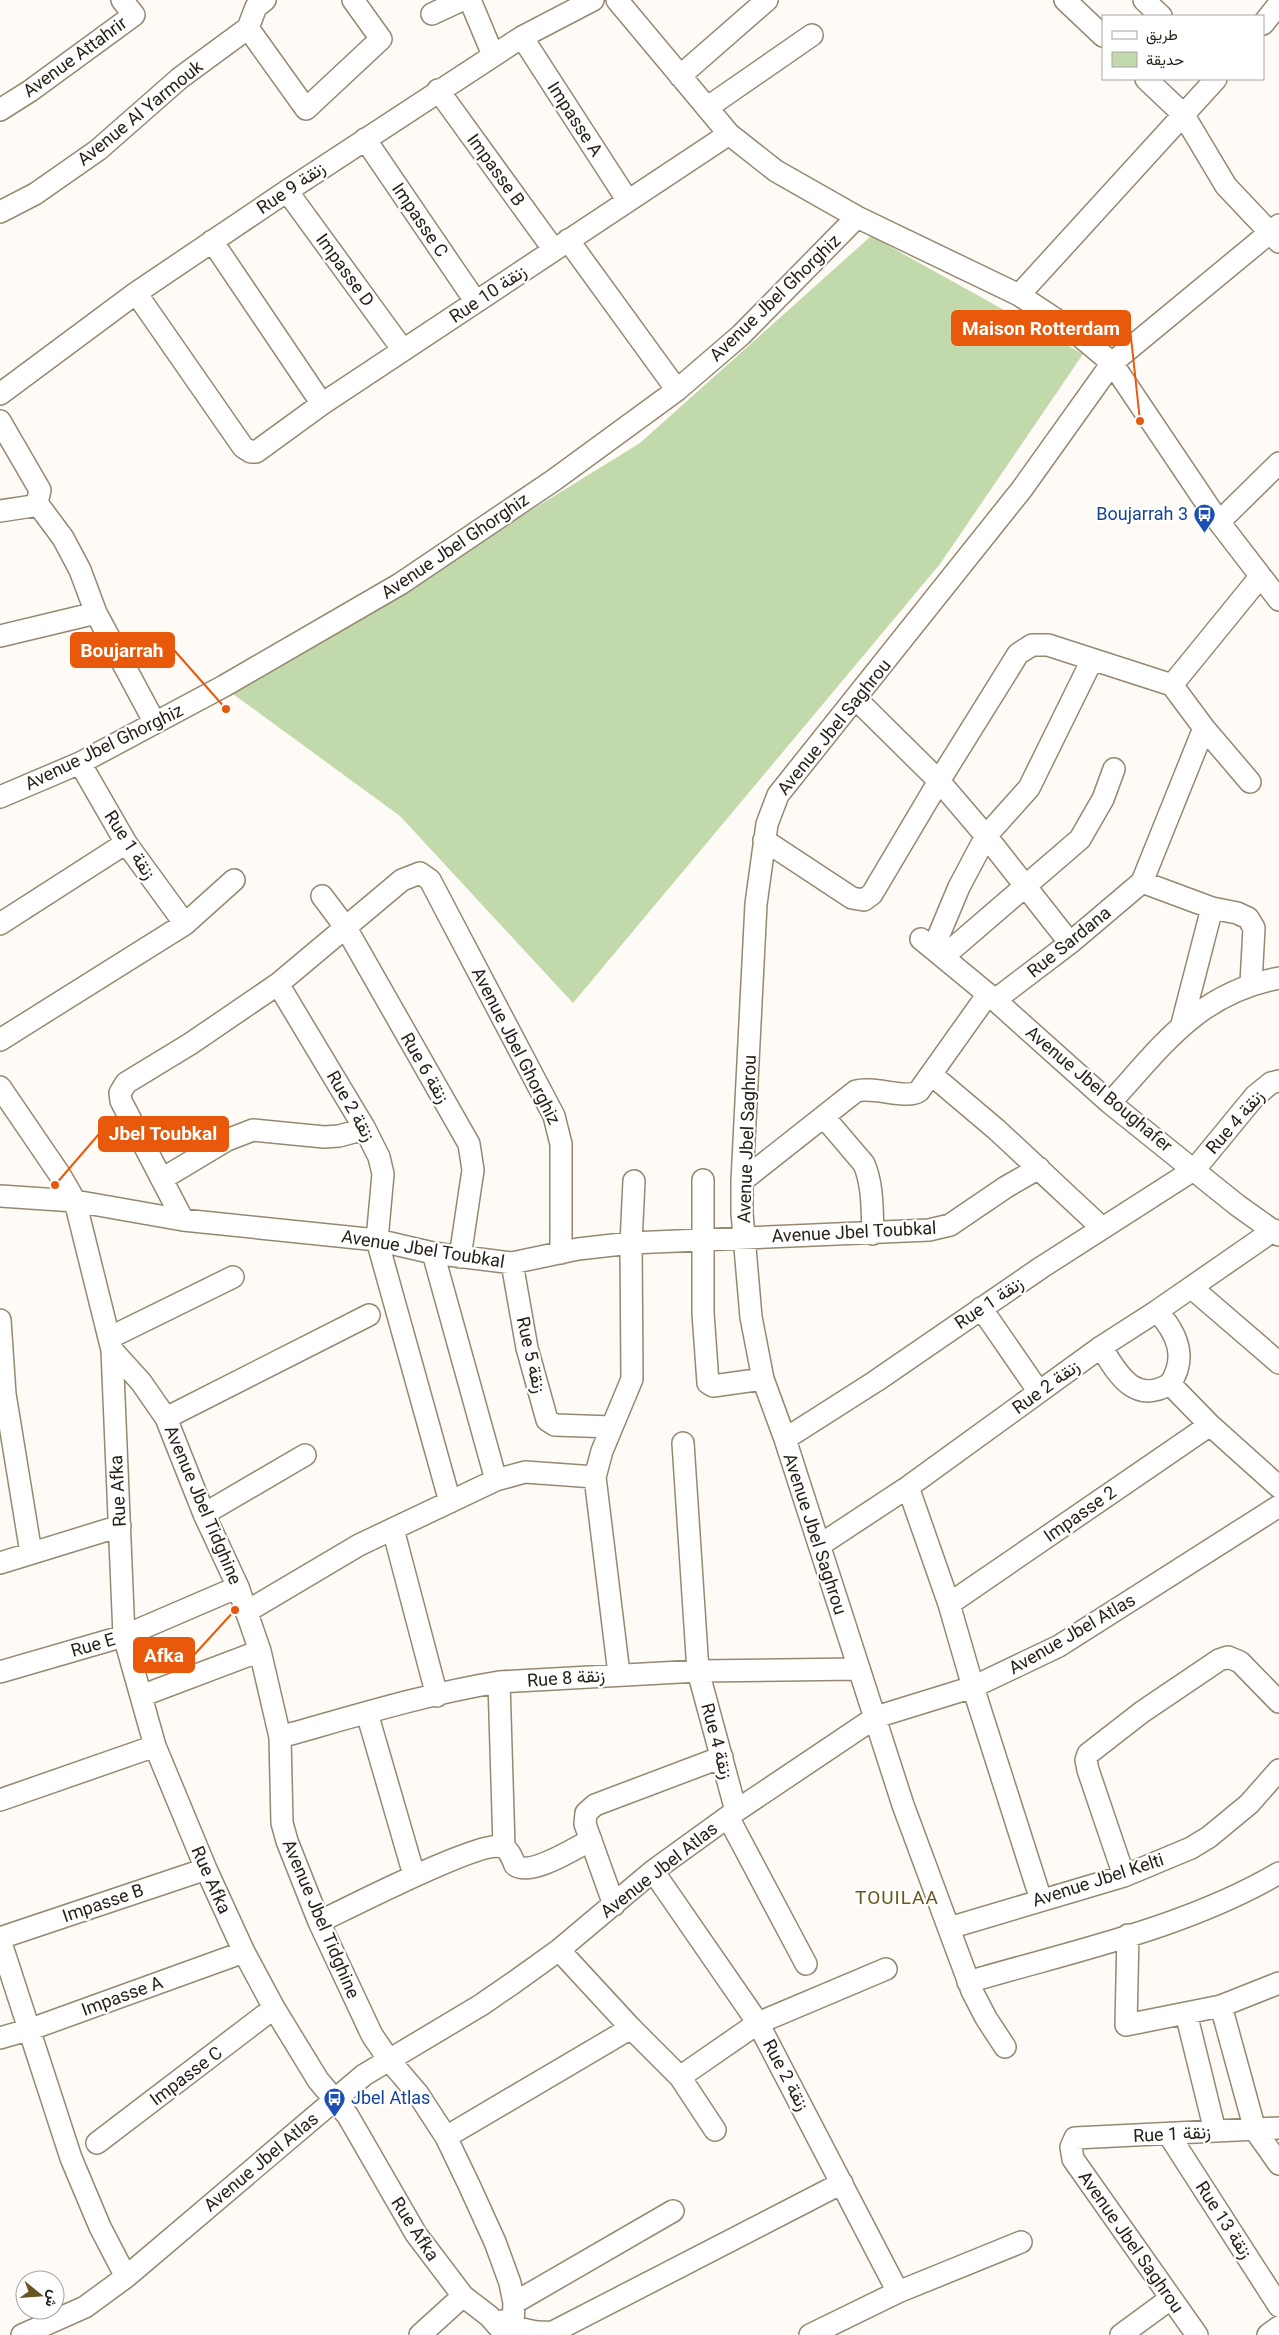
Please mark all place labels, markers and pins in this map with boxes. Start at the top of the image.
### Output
callout: Maison Rotterdam [952,311,1130,345]
bus stop icon: Boujarrah 3 [1192,502,1216,533]
place label: Boujarrah 3 [1096,503,1188,524]
callout: Boujarrah [71,633,174,667]
callout: Jbel Toubkal [99,1117,228,1151]
callout: Afka [134,1638,194,1672]
bus stop icon: Jbel Atlas [323,2086,347,2117]
place label: Jbel Atlas [351,2087,430,2108]

